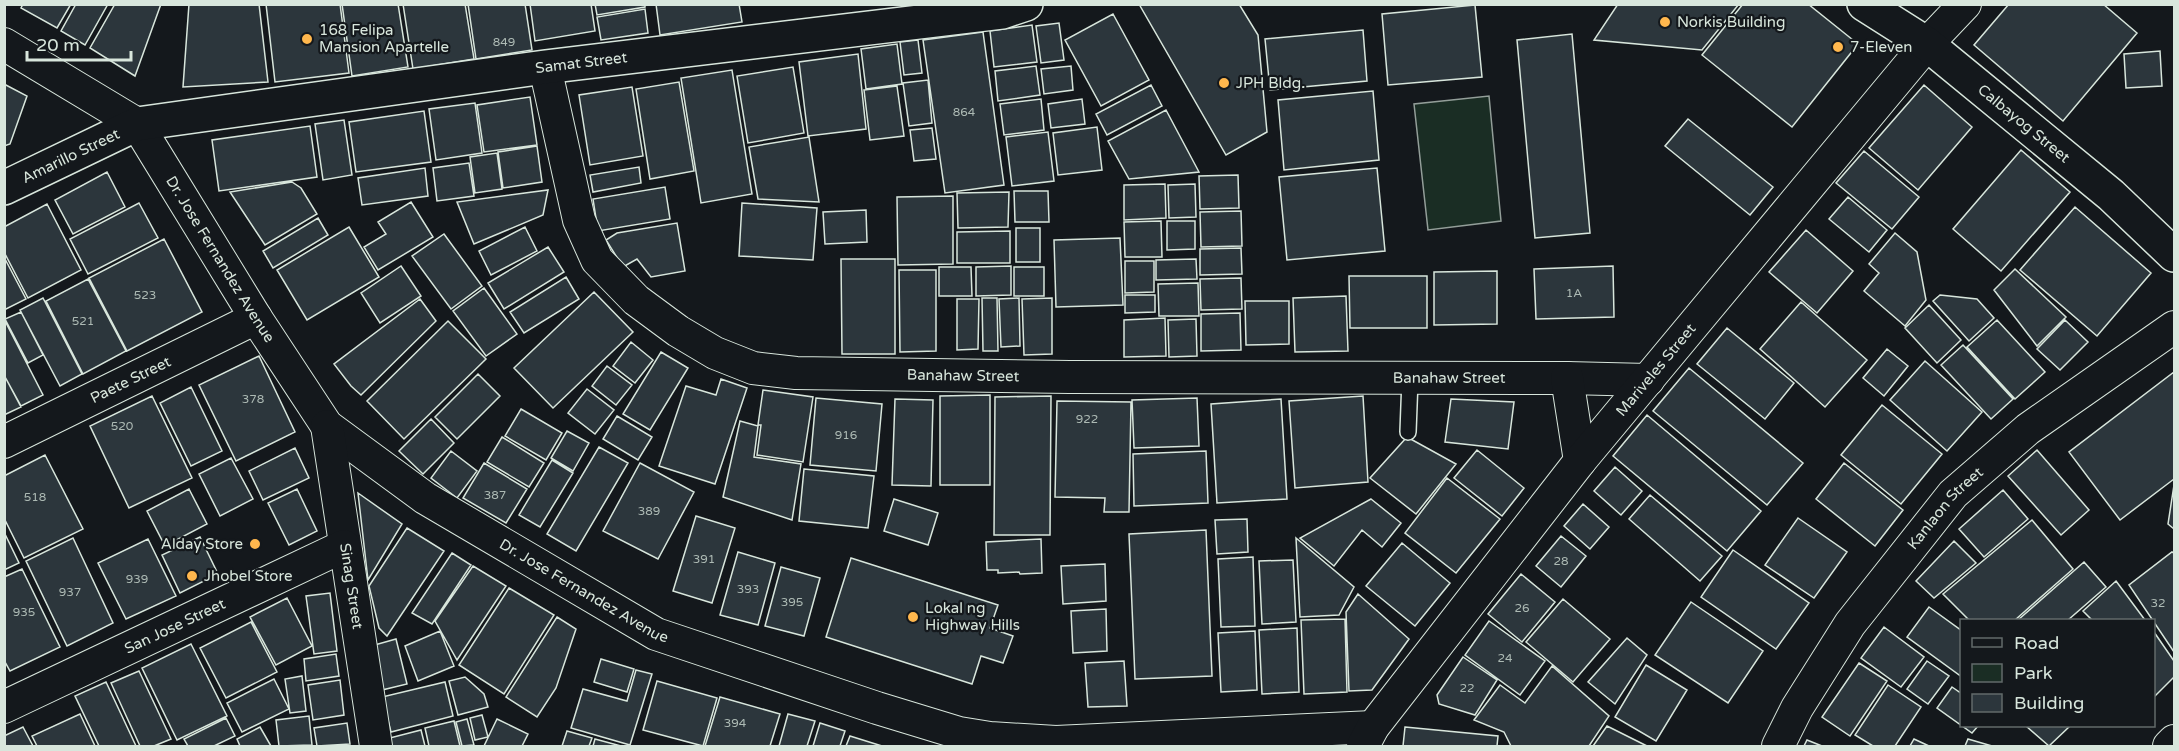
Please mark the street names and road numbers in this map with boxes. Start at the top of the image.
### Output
street label: Samat Street [534,48,628,77]
street label: Calbayog Street [1974,80,2074,167]
street label: Amarillo Street [19,125,123,187]
street label: Dr. Jose Fernandez Avenue [162,173,279,346]
street label: Mariveles Street [1612,320,1700,420]
street label: Paete Street [87,352,174,407]
street label: Banahaw Street [907,366,1020,385]
street label: Banahaw Street [1393,369,1506,387]
street label: Kanlaon Street [1904,463,1987,553]
street label: Dr. Jose Fernandez Avenue [496,535,671,647]
street label: Sinag Street [336,542,367,631]
street label: San Jose Street [122,594,228,658]

